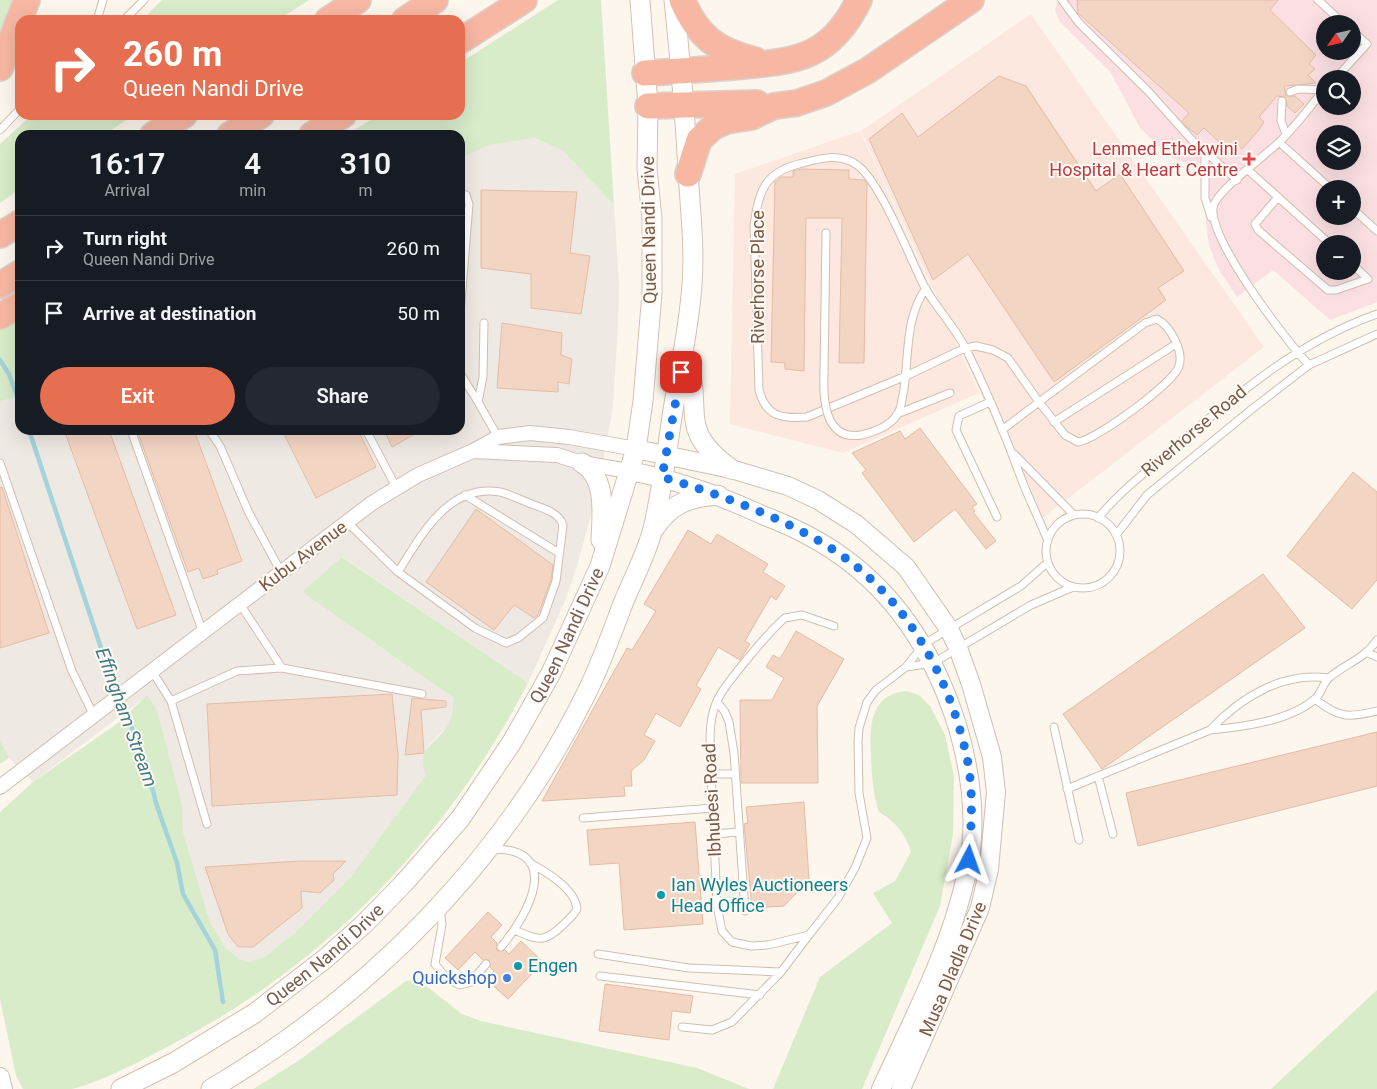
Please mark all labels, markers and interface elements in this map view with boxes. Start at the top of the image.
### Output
north arrow [1316,15,1361,60]
map controls [1316,15,1361,280]
text: 260 m [123,34,222,75]
icon: right [40,35,105,100]
button: search [1316,70,1361,115]
text: Queen Nandi Drive [123,76,304,101]
button: layers [1316,125,1361,170]
place label: Lenmed Ethekwini Hospital & Heart Centre [1049,138,1238,180]
text: 16:17 [89,146,166,181]
text: 4 [244,146,261,181]
text: 310 [340,146,391,181]
marker: Lenmed Ethekwini Hospital & Heart Centre [1242,152,1256,166]
street label: Queen Nandi Drive [637,156,660,304]
button: + [1316,180,1361,225]
text: Arrival [104,181,150,200]
text: min [239,181,266,200]
text: m [358,181,373,200]
street label: Riverhorse Place [747,210,768,344]
text: Turn right [83,227,167,250]
icon: right [40,234,68,262]
button: − [1316,235,1361,280]
text: 260 m [387,237,440,260]
text: Queen Nandi Drive [83,250,214,269]
icon: arrive [40,299,68,327]
text: Arrive at destination [83,302,256,325]
text: 50 m [397,302,440,325]
pin [660,351,702,393]
icon: arrive [667,358,695,386]
button: Exit [40,367,235,425]
button: Share [245,367,440,425]
street label: Riverhorse Road [1137,381,1250,481]
street label: Kubu Avenue [255,516,351,595]
street label: Queen Nandi Drive [525,564,608,707]
water label: Effingham Stream [91,644,162,790]
street label: Ibhubesi Road [698,743,725,857]
position arrow [942,833,994,885]
place label: Ian Wyles Auctioneers Head Office [671,874,848,916]
marker: Ian Wyles Auctioneers Head Office [655,889,667,901]
street label: Musa Dladla Drive [915,898,990,1039]
street label: Queen Nandi Drive [262,899,388,1011]
place label: Engen [528,955,578,976]
marker: Engen [512,960,524,972]
place label: Quickshop [412,967,497,988]
marker: Quickshop [501,972,513,984]

